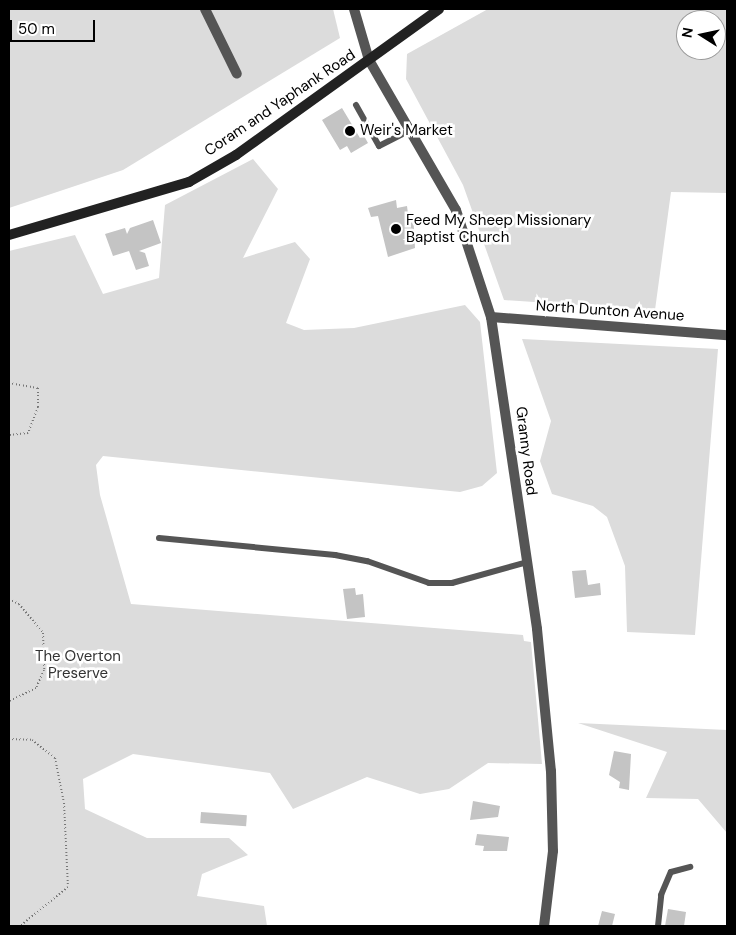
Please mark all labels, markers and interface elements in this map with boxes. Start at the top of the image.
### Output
scale bar [12,10,98,42]
north arrow [676,10,726,60]
text: 50 m [18,19,55,39]
text: N [677,26,697,39]
street label: Coram and Yaphank Road [201,46,359,160]
place label: Weir's Market [360,122,453,140]
marker: Weir's Market [344,125,356,137]
place label: Feed My Sheep Missionary Baptist Church [406,211,591,246]
marker: Feed My Sheep Missionary Baptist Church [390,223,402,235]
street label: North Dunton Avenue [535,297,685,325]
street label: Granny Road [512,406,540,496]
park label: The Overton Preserve [35,647,121,682]

